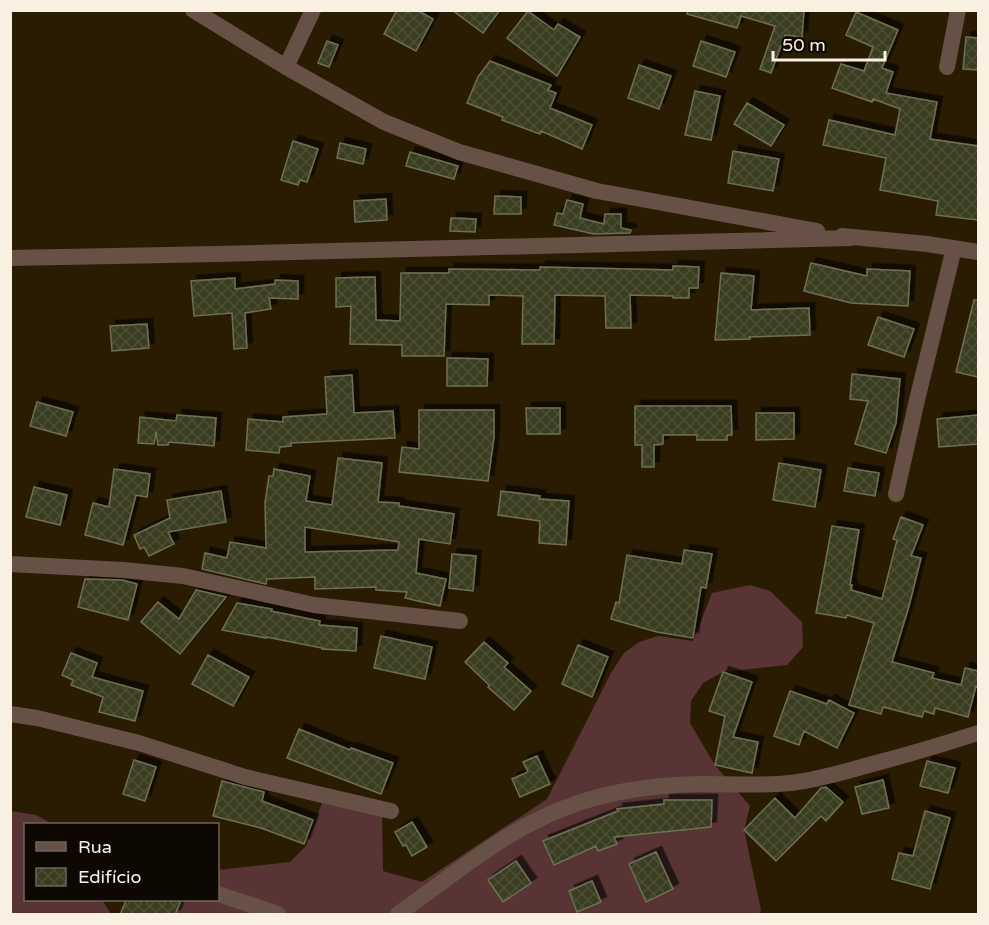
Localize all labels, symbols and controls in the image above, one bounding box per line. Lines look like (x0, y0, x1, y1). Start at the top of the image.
scale bar (773, 24, 886, 62)
text: 50 m (782, 34, 826, 56)
legend (24, 823, 219, 901)
text: Rua (78, 836, 112, 858)
text: Edifício (78, 866, 142, 888)

